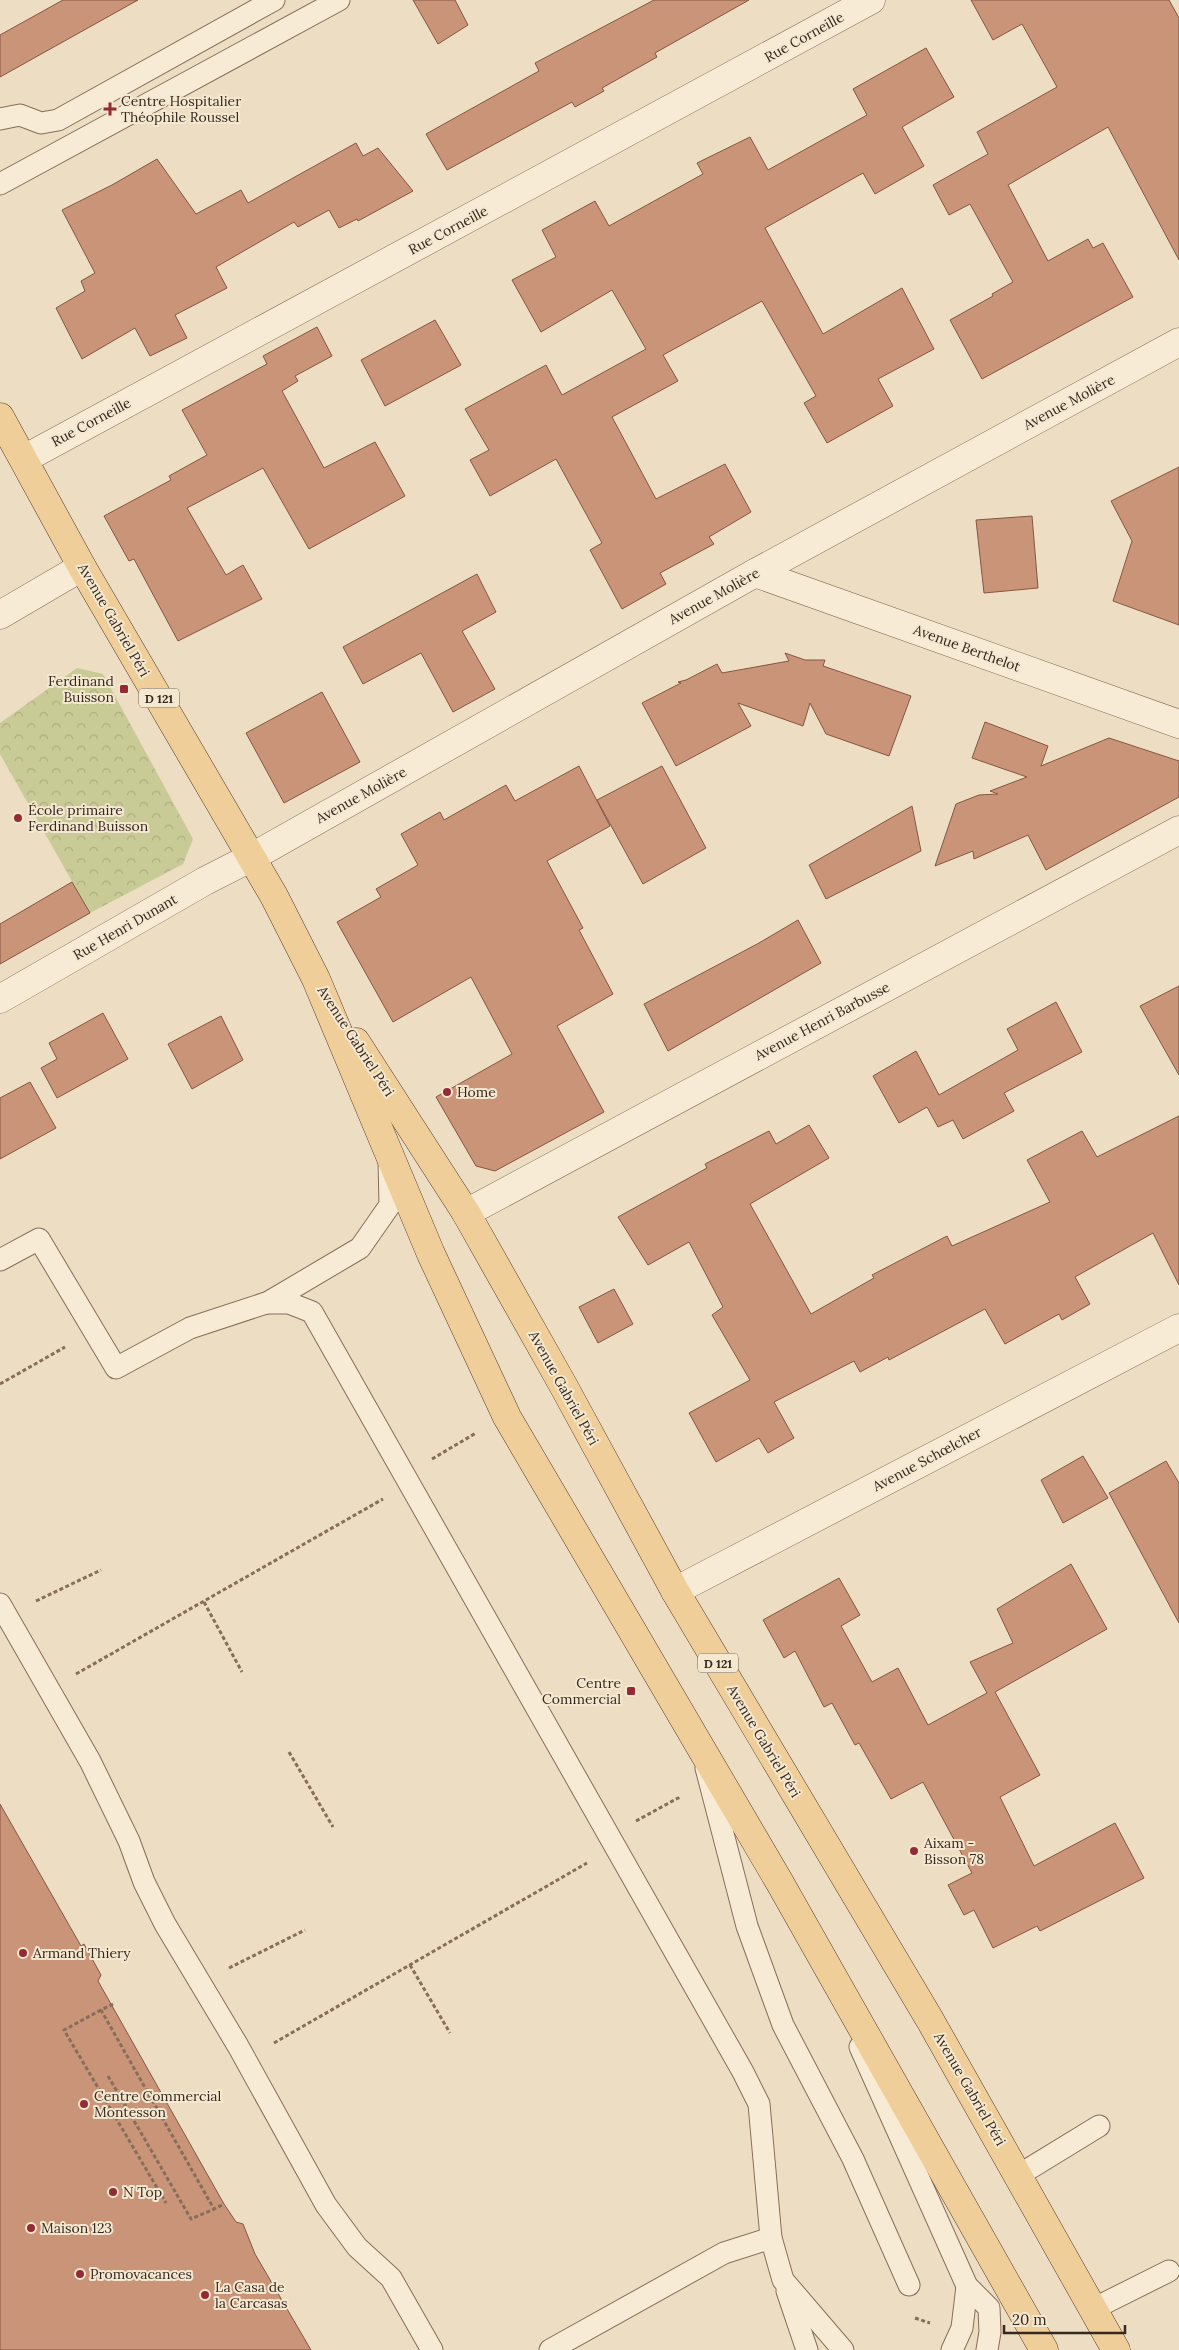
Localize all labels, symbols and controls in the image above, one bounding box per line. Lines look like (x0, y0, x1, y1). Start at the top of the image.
street label: Rue Corneille (761, 8, 847, 66)
place label: Centre Hospitalier Théophile Roussel (121, 92, 241, 126)
marker: Centre Hospitalier Théophile Roussel (103, 102, 117, 116)
street label: Rue Corneille (405, 201, 491, 259)
street label: Avenue Molière (1019, 370, 1118, 434)
street label: Rue Corneille (48, 393, 134, 451)
street label: Avenue Gabriel Péri (74, 559, 154, 680)
street label: Avenue Molière (665, 563, 763, 629)
street label: Avenue Berthelot (910, 620, 1023, 676)
place label: Ferdinand Buisson (48, 672, 114, 706)
marker: Ferdinand Buisson (118, 683, 130, 695)
road number: D 121 (139, 688, 179, 708)
street label: Avenue Molière (312, 762, 410, 828)
place label: École primaire Ferdinand Buisson (28, 801, 149, 835)
marker: École primaire Ferdinand Buisson (12, 812, 24, 824)
street label: Rue Henri Dunant (70, 890, 181, 964)
street label: Avenue Henri Barbusse (750, 978, 893, 1065)
street label: Avenue Gabriel Péri (313, 981, 398, 1100)
place label: Home (457, 1083, 496, 1101)
marker: Home (441, 1086, 453, 1098)
street label: Avenue Gabriel Péri (525, 1327, 603, 1448)
street label: Avenue Schœlcher (869, 1423, 984, 1496)
road number: D 121 (698, 1654, 738, 1672)
place label: Centre Commercial (542, 1674, 621, 1708)
street label: Avenue Gabriel Péri (723, 1681, 805, 1801)
marker: Centre Commercial (625, 1685, 637, 1697)
place label: Aixam - Bisson 78 (923, 1834, 984, 1868)
marker: Aixam - Bisson 78 (908, 1845, 920, 1857)
place label: Armand Thiery (32, 1944, 131, 1962)
marker: Armand Thiery (17, 1947, 29, 1959)
street label: Avenue Gabriel Péri (930, 2028, 1010, 2149)
place label: Centre Commercial Montesson (94, 2087, 222, 2121)
marker: Centre Commercial Montesson (78, 2098, 90, 2110)
place label: N Top (123, 2183, 162, 2201)
marker: N Top (107, 2186, 119, 2198)
place label: Maison 123 (41, 2219, 112, 2237)
marker: Maison 123 (25, 2222, 37, 2234)
place label: Promovacances (90, 2265, 192, 2283)
marker: Promovacances (74, 2268, 86, 2280)
place label: La Casa de la Carcasas (215, 2278, 288, 2312)
marker: La Casa de la Carcasas (199, 2289, 211, 2301)
scale bar (1004, 2302, 1125, 2334)
text: 20 m (1012, 2310, 1047, 2329)

